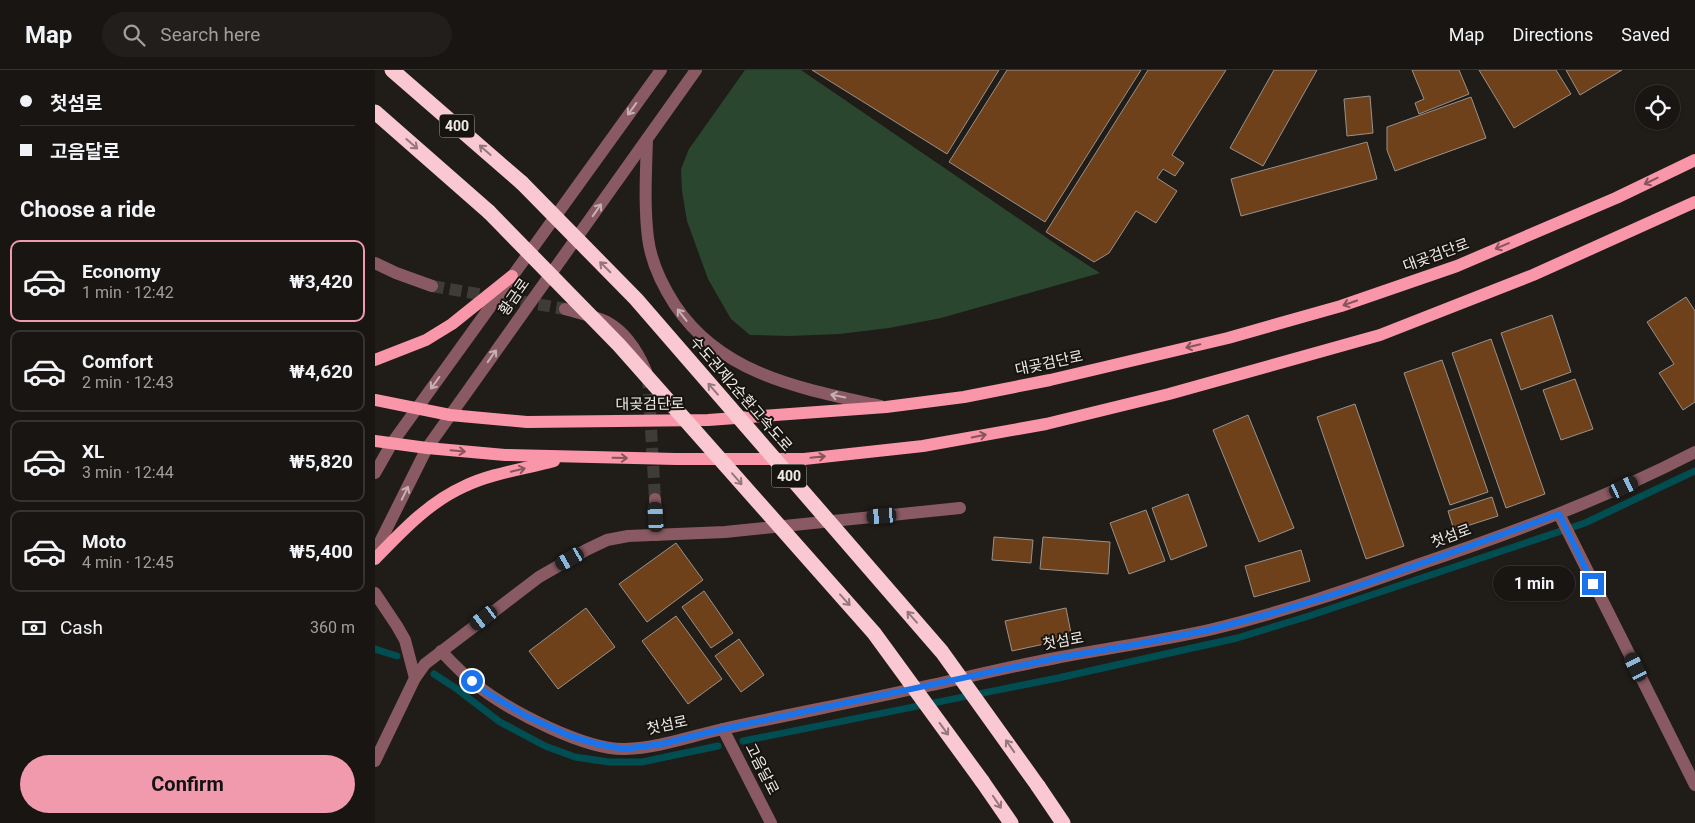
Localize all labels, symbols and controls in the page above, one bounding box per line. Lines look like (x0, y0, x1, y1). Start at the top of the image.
search box (102, 12, 452, 57)
text: Map (25, 21, 72, 49)
icon: search (120, 21, 148, 49)
text: Search here (160, 23, 260, 46)
text: Map (1449, 24, 1484, 45)
text: Directions (1512, 24, 1593, 45)
text: Saved (1621, 24, 1670, 45)
map controls (1635, 85, 1680, 130)
button: locate (1635, 85, 1680, 130)
text: 첫섬로 (50, 92, 102, 115)
one-way arrow (627, 102, 637, 116)
road number: 400 (439, 114, 475, 138)
one-way arrow (405, 138, 418, 150)
text: 고음달로 (50, 140, 120, 163)
one-way arrow (478, 145, 491, 156)
one-way arrow (1644, 177, 1659, 186)
text: Choose a ride (20, 197, 156, 222)
one-way arrow (592, 203, 602, 217)
street label: 대곶검단로 (1400, 235, 1472, 275)
one-way arrow (1495, 242, 1510, 252)
icon: car (22, 259, 67, 304)
text: Economy (82, 260, 161, 283)
one-way arrow (599, 261, 611, 274)
text: ₩3,420 (289, 270, 353, 293)
street label: 황금로 (495, 275, 533, 319)
text: 1 min · 12:42 (82, 283, 174, 302)
one-way arrow (1343, 299, 1358, 308)
one-way arrow (677, 309, 688, 322)
street label: 수도권제2순환고속도로 (686, 333, 796, 455)
one-way arrow (1186, 342, 1202, 351)
street label: 대곶검단로 (1013, 347, 1085, 379)
icon: car (22, 349, 67, 394)
one-way arrow (487, 349, 497, 363)
text: Comfort (82, 350, 153, 373)
text: ₩4,620 (289, 360, 353, 383)
text: 2 min · 12:43 (82, 373, 174, 392)
one-way arrow (430, 376, 440, 390)
one-way arrow (707, 382, 719, 395)
one-way arrow (831, 391, 847, 401)
street label: 대곶검단로 (615, 394, 685, 414)
one-way arrow (970, 431, 986, 440)
icon: car (22, 439, 67, 484)
text: XL (82, 440, 104, 463)
one-way arrow (450, 446, 466, 456)
text: ₩5,820 (289, 450, 353, 473)
one-way arrow (809, 452, 825, 462)
one-way arrow (612, 453, 628, 463)
text: 3 min · 12:44 (82, 463, 174, 482)
road number: 400 (771, 464, 807, 488)
one-way arrow (510, 465, 526, 475)
one-way arrow (731, 472, 743, 485)
car (1607, 474, 1640, 500)
one-way arrow (401, 486, 410, 501)
car (647, 502, 664, 532)
car (866, 507, 897, 525)
street label: 첫섬로 (1428, 520, 1474, 552)
icon: car (22, 529, 67, 574)
text: Moto (82, 530, 126, 553)
text: ₩5,400 (289, 540, 353, 563)
car (553, 545, 586, 573)
text: 4 min · 12:45 (82, 553, 174, 572)
callout: 1 min (1493, 566, 1575, 602)
route end (1582, 573, 1604, 595)
text: 1 min (1514, 574, 1554, 593)
one-way arrow (839, 593, 851, 606)
car (467, 603, 500, 633)
one-way arrow (906, 610, 918, 623)
icon: cash (20, 614, 48, 642)
text: Cash (60, 616, 103, 639)
text: 360 m (310, 618, 355, 637)
street label: 첫섬로 (1041, 629, 1085, 653)
car (1622, 650, 1649, 684)
route start (461, 670, 483, 692)
street label: 첫섬로 (645, 712, 689, 738)
one-way arrow (939, 721, 949, 735)
one-way arrow (1005, 739, 1015, 753)
street label: 고음달로 (741, 740, 783, 798)
button: Confirm (20, 755, 355, 813)
one-way arrow (991, 795, 1002, 809)

